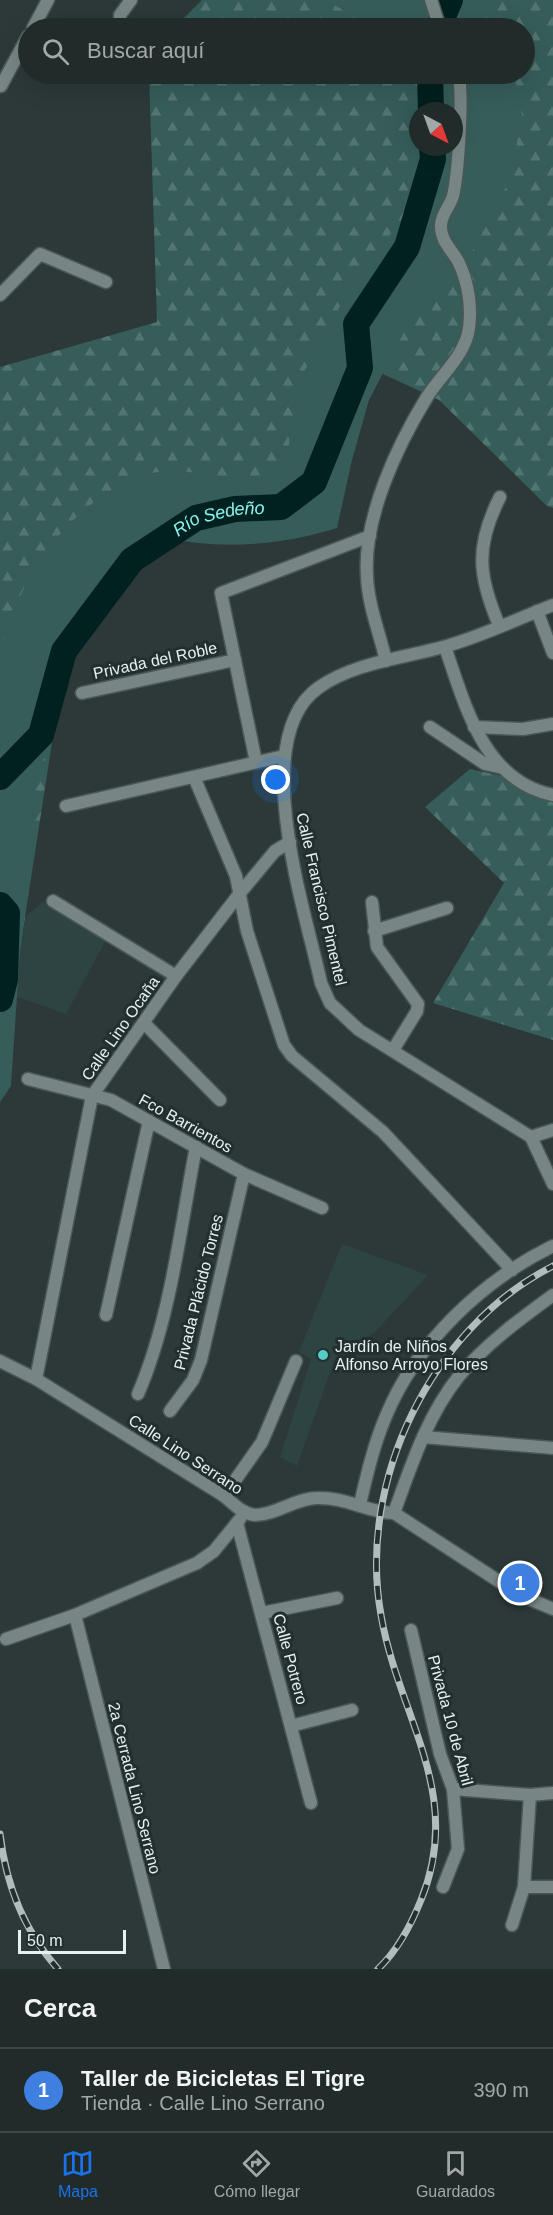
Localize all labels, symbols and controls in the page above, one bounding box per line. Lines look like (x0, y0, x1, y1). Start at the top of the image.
search box (18, 18, 535, 84)
icon: search (39, 35, 72, 68)
text: Buscar aquí (87, 38, 204, 63)
north arrow (409, 102, 463, 156)
water label: Río Sedeño (169, 498, 265, 540)
street label: Privada del Roble (92, 639, 219, 682)
your location (261, 765, 290, 794)
street label: Calle Francisco Pimentel (293, 811, 350, 987)
street label: Calle Lino Ocaña (78, 973, 163, 1083)
street label: Fco Barrientos (136, 1091, 235, 1156)
street label: Privada Plácido Torres (171, 1213, 226, 1372)
place label: Jardín de Niños Alfonso Arroyo Flores (335, 1338, 488, 1373)
marker: Jardín de Niños Alfonso Arroyo Flores (316, 1348, 330, 1362)
street label: Calle Lino Serrano (126, 1411, 246, 1498)
pin: 1 (500, 1560, 540, 1606)
street label: Calle Potrero (270, 1612, 311, 1707)
street label: Privada 10 de Abril (425, 1653, 476, 1787)
street label: 2a Cerrada Lino Serrano (105, 1701, 164, 1876)
scale bar (18, 1927, 126, 1954)
text: 50 m (27, 1932, 63, 1949)
text: Cerca (24, 1993, 96, 2023)
text: Taller de Bicicletas El Tigre (81, 2066, 365, 2091)
text: 1 (38, 2079, 49, 2101)
text: 390 m (473, 2079, 529, 2101)
text: Tienda · Calle Lino Serrano (81, 2092, 325, 2114)
tab: Mapa (58, 2147, 98, 2201)
tab: Cómo llegar (214, 2147, 300, 2201)
tab: Guardados (416, 2147, 495, 2201)

